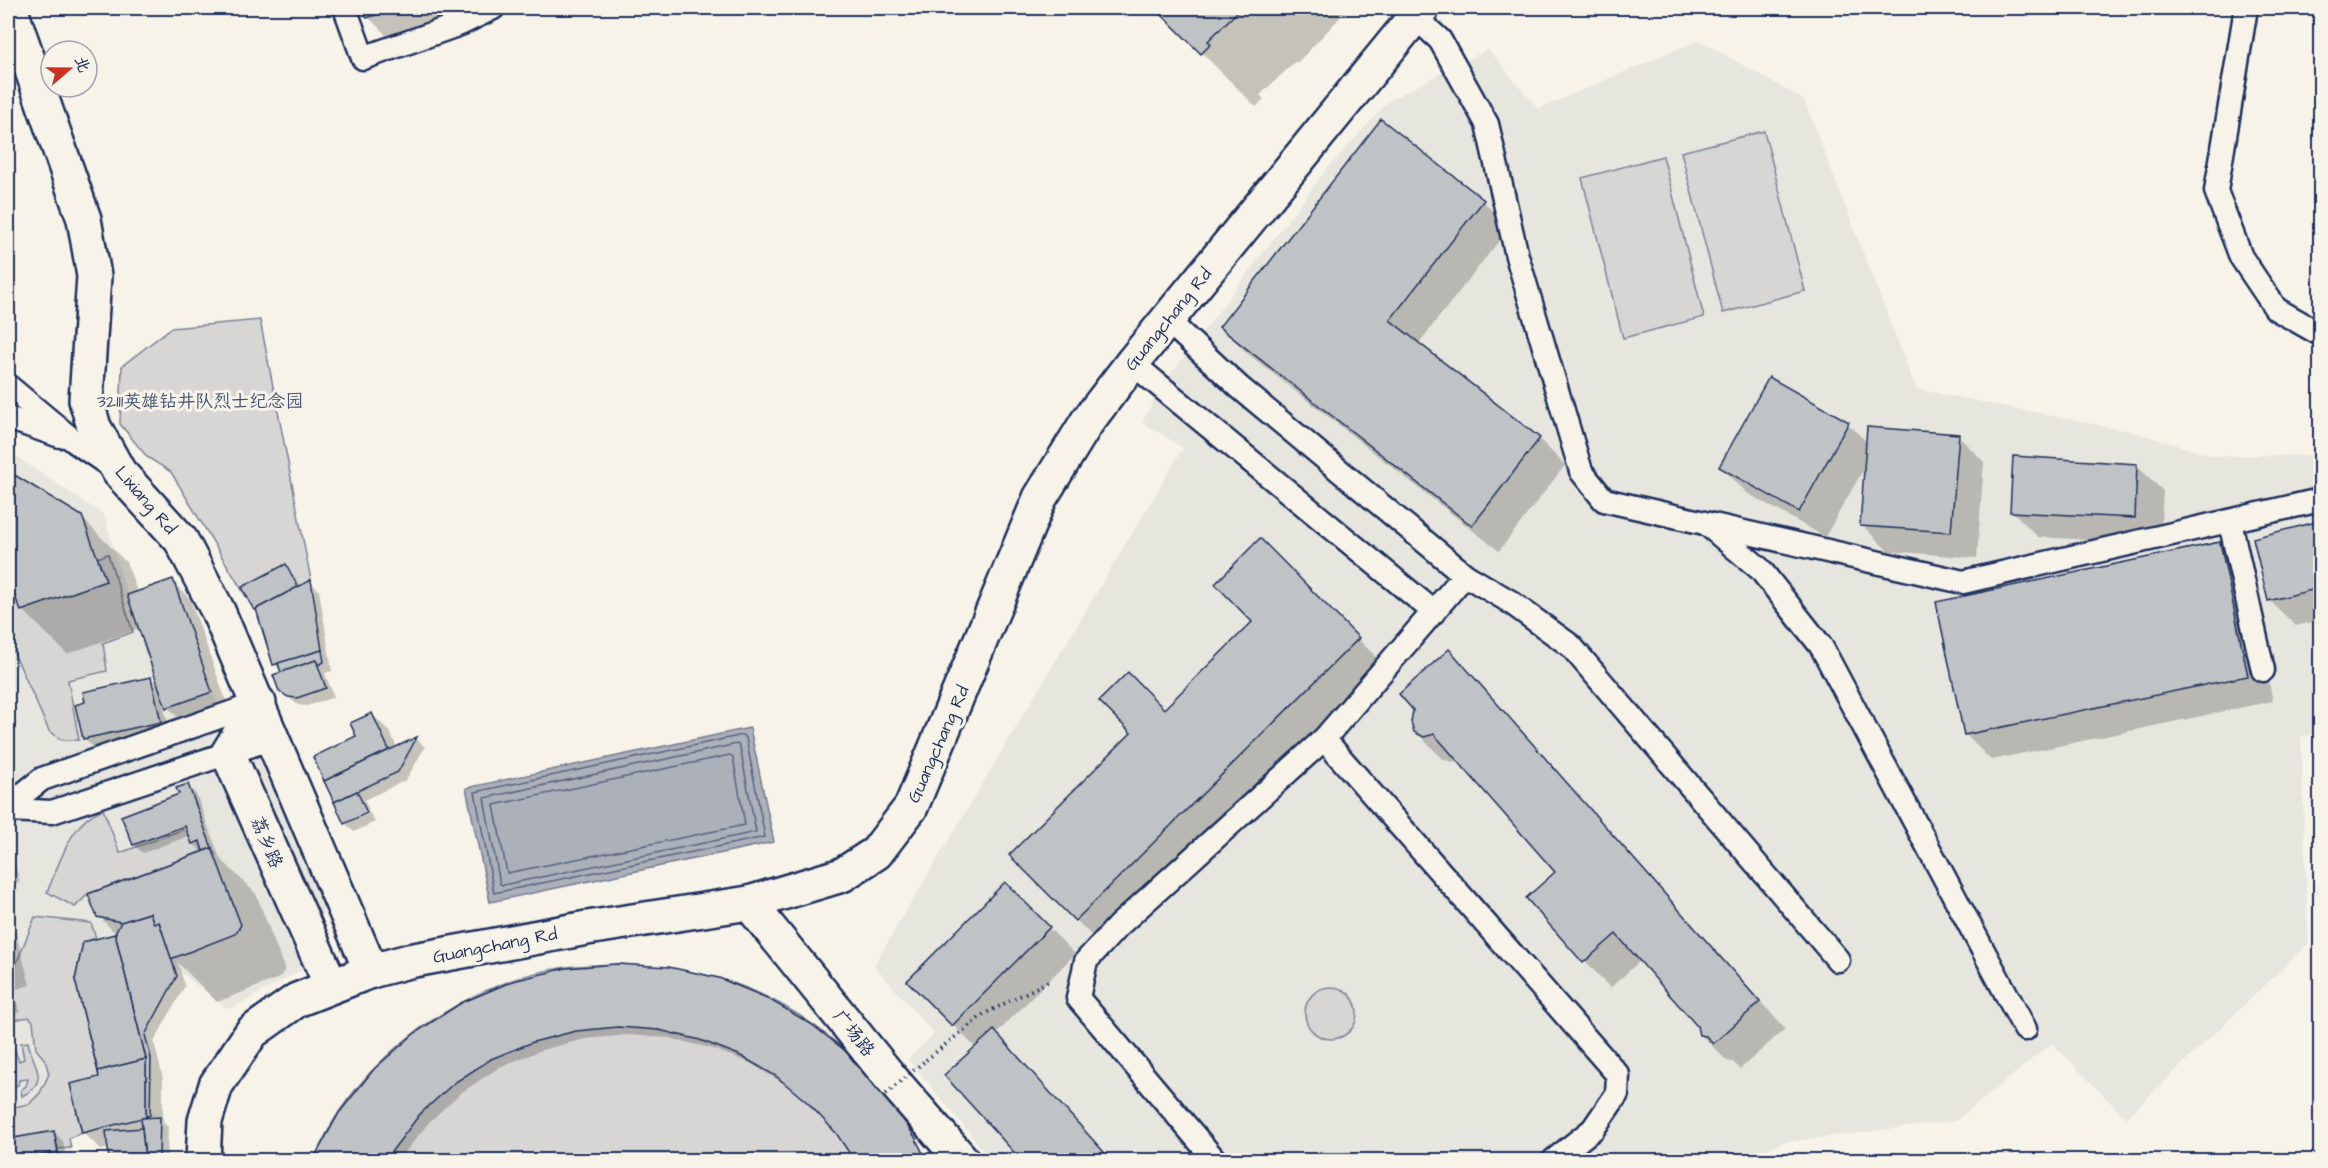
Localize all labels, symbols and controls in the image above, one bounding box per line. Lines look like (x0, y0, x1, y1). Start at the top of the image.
north arrow (39, 39, 99, 99)
text: 北 (69, 53, 95, 75)
street label: Guangchang Rd (1119, 262, 1219, 377)
park label: 32111英雄钻井队烈士纪念园 (97, 389, 303, 414)
street label: Lixiang Rd (108, 461, 182, 541)
street label: Guangchang Rd (901, 682, 976, 807)
street label: 荔乡路 (244, 812, 289, 872)
street label: Guangchang Rd (431, 921, 560, 971)
street label: 广场路 (827, 1004, 880, 1062)

